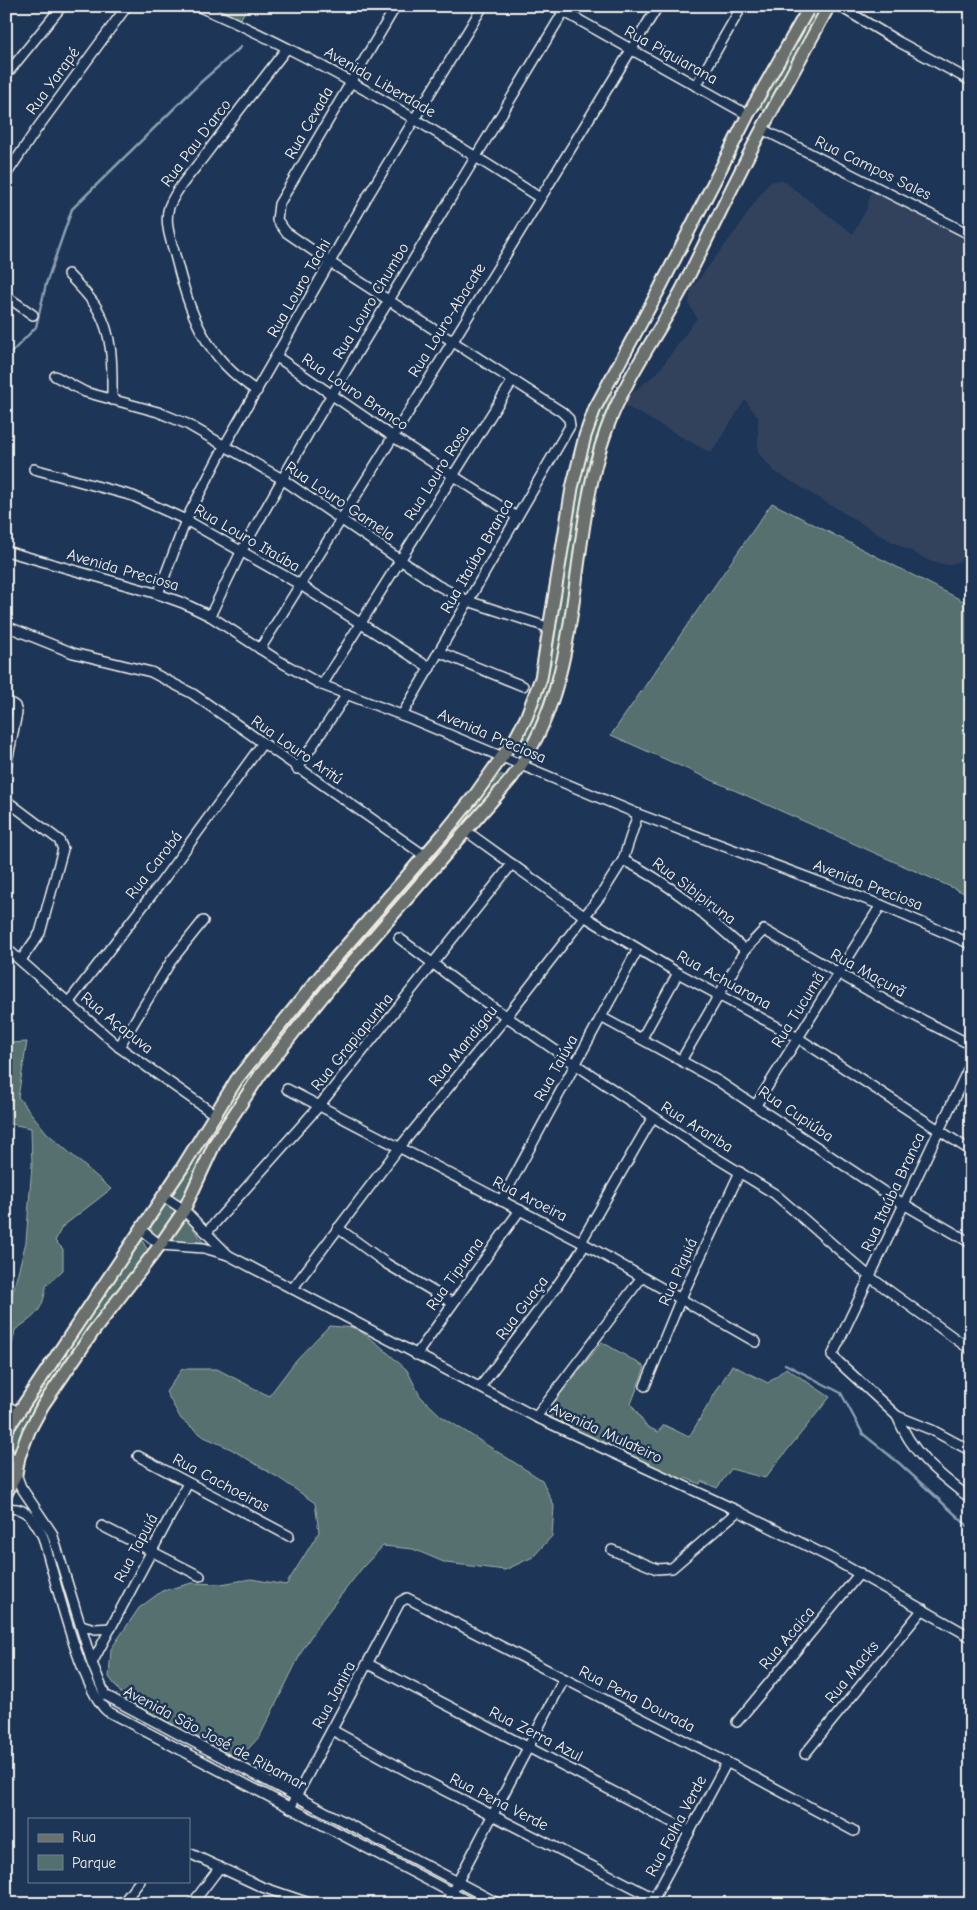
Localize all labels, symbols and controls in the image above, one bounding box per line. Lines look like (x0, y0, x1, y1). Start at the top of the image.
street label: Rua Piquiarana (621, 22, 721, 88)
street label: Avenida Liberdade (321, 43, 439, 121)
street label: Rua Yarapé (23, 44, 83, 118)
street label: Rua Cevada (281, 84, 337, 162)
street label: Rua Pau D'arco (157, 96, 235, 190)
street label: Rua Campos Sales (812, 132, 934, 204)
street label: Rua Louro Tachi (264, 236, 334, 340)
street label: Rua Louro Chumbo (329, 240, 413, 362)
street label: Rua Louro-Abacate (405, 260, 489, 380)
street label: Rua Louro Branco (298, 350, 412, 434)
street label: Rua Louro Rosa (401, 422, 473, 524)
street label: Rua Louro Gamela (282, 458, 398, 544)
street label: Rua Itaúba Branca (437, 495, 517, 617)
street label: Rua Louro Itaúba (191, 500, 303, 576)
street label: Avenida Preciosa (65, 545, 181, 595)
street label: Avenida Preciosa (435, 705, 549, 767)
street label: Rua Louro Aritú (248, 712, 346, 788)
street label: Rua Carobá (122, 828, 186, 902)
street label: Rua Sibipiruna (649, 854, 739, 928)
street label: Avenida Preciosa (811, 856, 925, 914)
street label: Rua Maçurã (827, 945, 909, 1001)
street label: Rua Achuarana (674, 947, 774, 1013)
street label: Rua Tucumã (768, 969, 828, 1051)
street label: Rua Açapuva (77, 988, 157, 1058)
street label: Rua Grapiapunha (307, 990, 397, 1094)
street label: Rua Mandigau (425, 1002, 501, 1090)
street label: Rua Taiúva (530, 1032, 582, 1104)
street label: Rua Cupiúba (755, 1082, 837, 1146)
street label: Rua Arariba (658, 1098, 736, 1156)
street label: Rua Itaúba Branca (858, 1130, 928, 1254)
street label: Rua Aroeira (490, 1173, 570, 1225)
street label: Rua Tipuana (423, 1234, 487, 1314)
street label: Rua Piquiá (655, 1235, 701, 1309)
street label: Rua Guaça (492, 1273, 552, 1343)
street label: Avenida Mulateiro (547, 1399, 665, 1467)
street label: Rua Cachoeiras (170, 1450, 273, 1516)
street label: Rua Tapuiá (110, 1511, 162, 1585)
street label: Rua Acaica (756, 1603, 818, 1673)
street label: Rua Macks (821, 1637, 883, 1707)
street label: Rua Janira (309, 1658, 359, 1732)
street label: Rua Pena Dourada (576, 1662, 698, 1736)
street label: Avenida São José de Ribamar (121, 1682, 310, 1794)
street label: Rua Zerra Azul (486, 1703, 586, 1765)
street label: Rua Pena Verde (447, 1769, 551, 1835)
street label: Rua Folha Verde (642, 1772, 710, 1880)
legend (28, 1818, 190, 1882)
text: Rua (72, 1828, 96, 1846)
text: Parque (72, 1854, 117, 1872)

